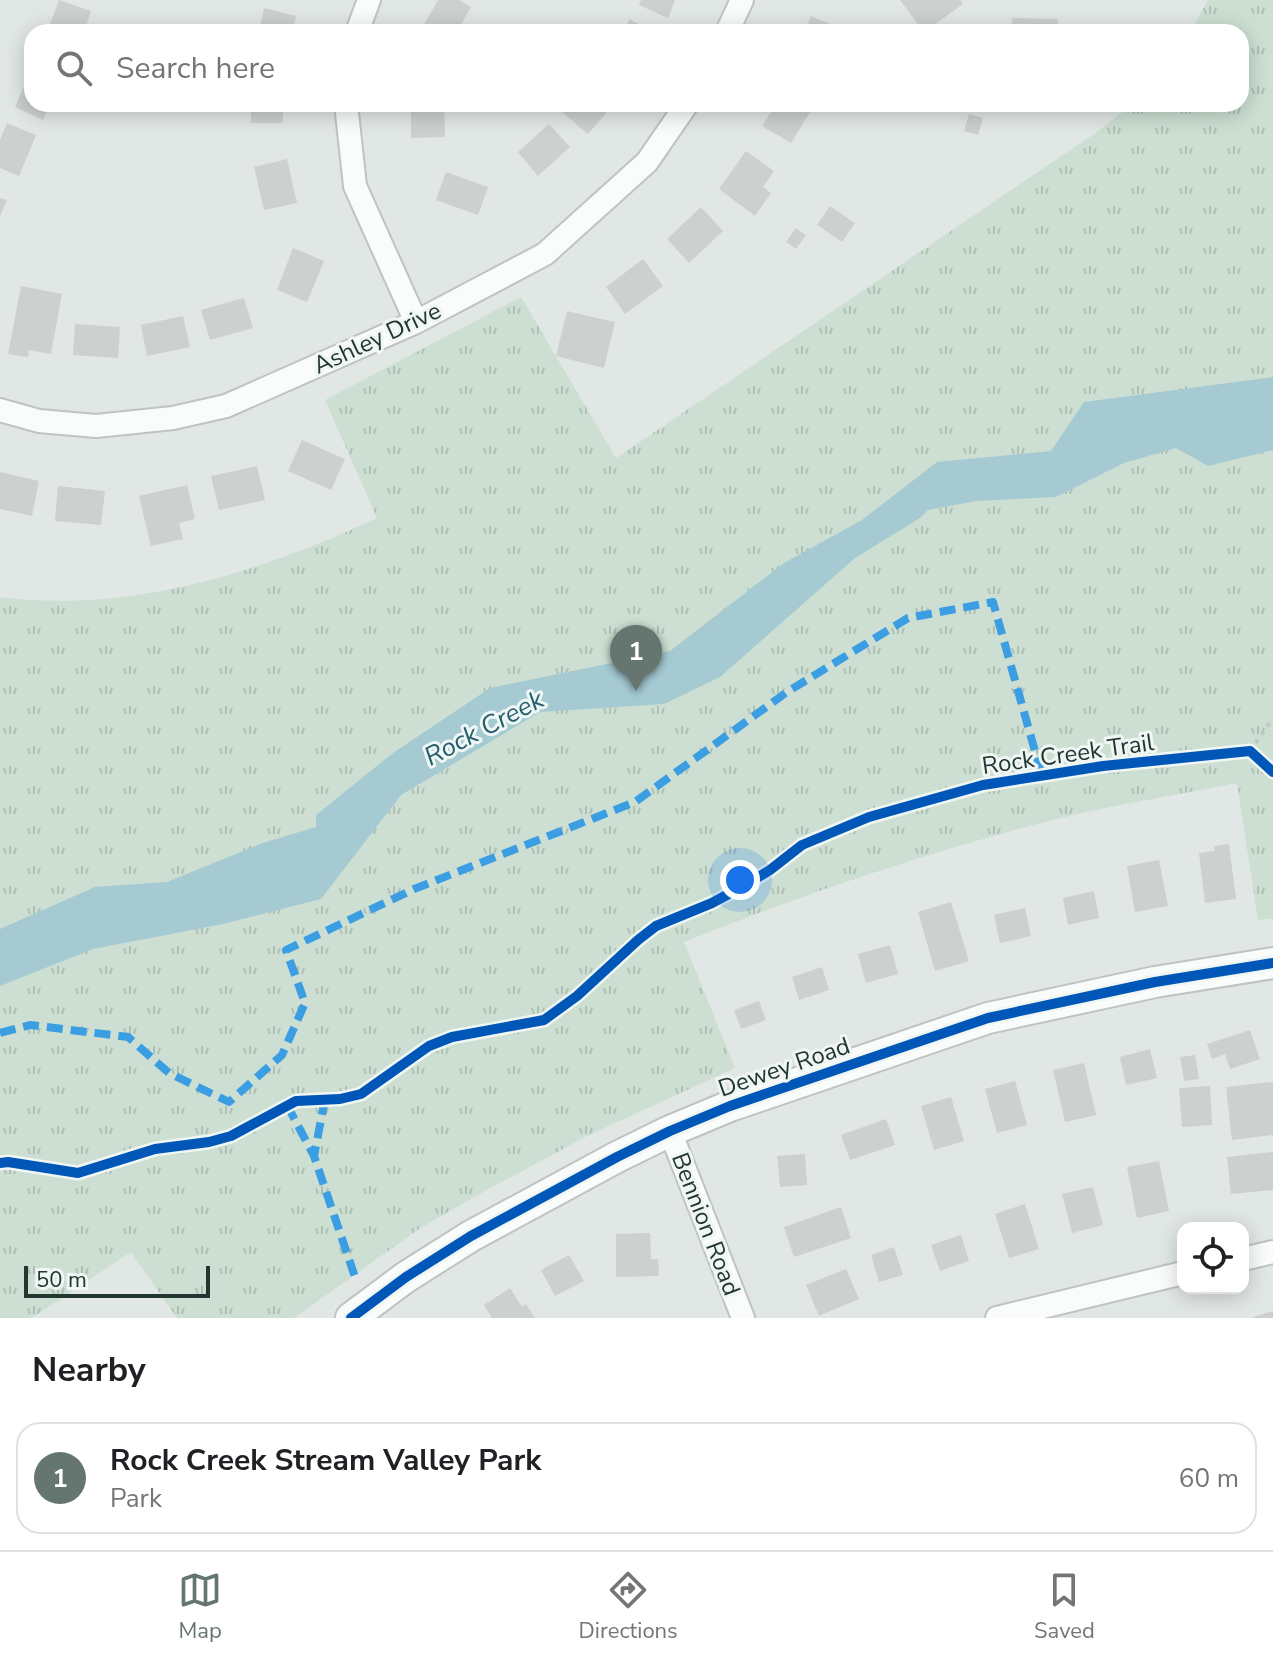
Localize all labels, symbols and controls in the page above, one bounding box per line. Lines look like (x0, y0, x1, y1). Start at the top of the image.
search box (24, 24, 1249, 112)
icon: search (52, 46, 96, 90)
text: Search here (116, 48, 275, 89)
street label: Ashley Drive (308, 294, 446, 382)
pin: 1 (610, 625, 662, 691)
water label: Rock Creek (418, 681, 551, 774)
street label: Rock Creek Trail (980, 726, 1156, 782)
your location (720, 860, 760, 900)
street label: Dewey Road (714, 1030, 854, 1104)
street label: Bennion Road (664, 1148, 748, 1300)
map controls (1177, 1222, 1249, 1294)
button: locate (1177, 1222, 1249, 1294)
scale bar (24, 1262, 210, 1298)
text: 50 m (36, 1265, 87, 1295)
text: Nearby (32, 1347, 146, 1393)
text: Rock Creek Stream Valley Park (110, 1440, 541, 1481)
text: 1 (52, 1461, 68, 1496)
text: 60 m (1179, 1461, 1239, 1496)
text: Park (110, 1481, 162, 1516)
tab: Map (178, 1568, 222, 1646)
tab: Directions (579, 1568, 678, 1646)
tab: Saved (1034, 1568, 1095, 1646)

